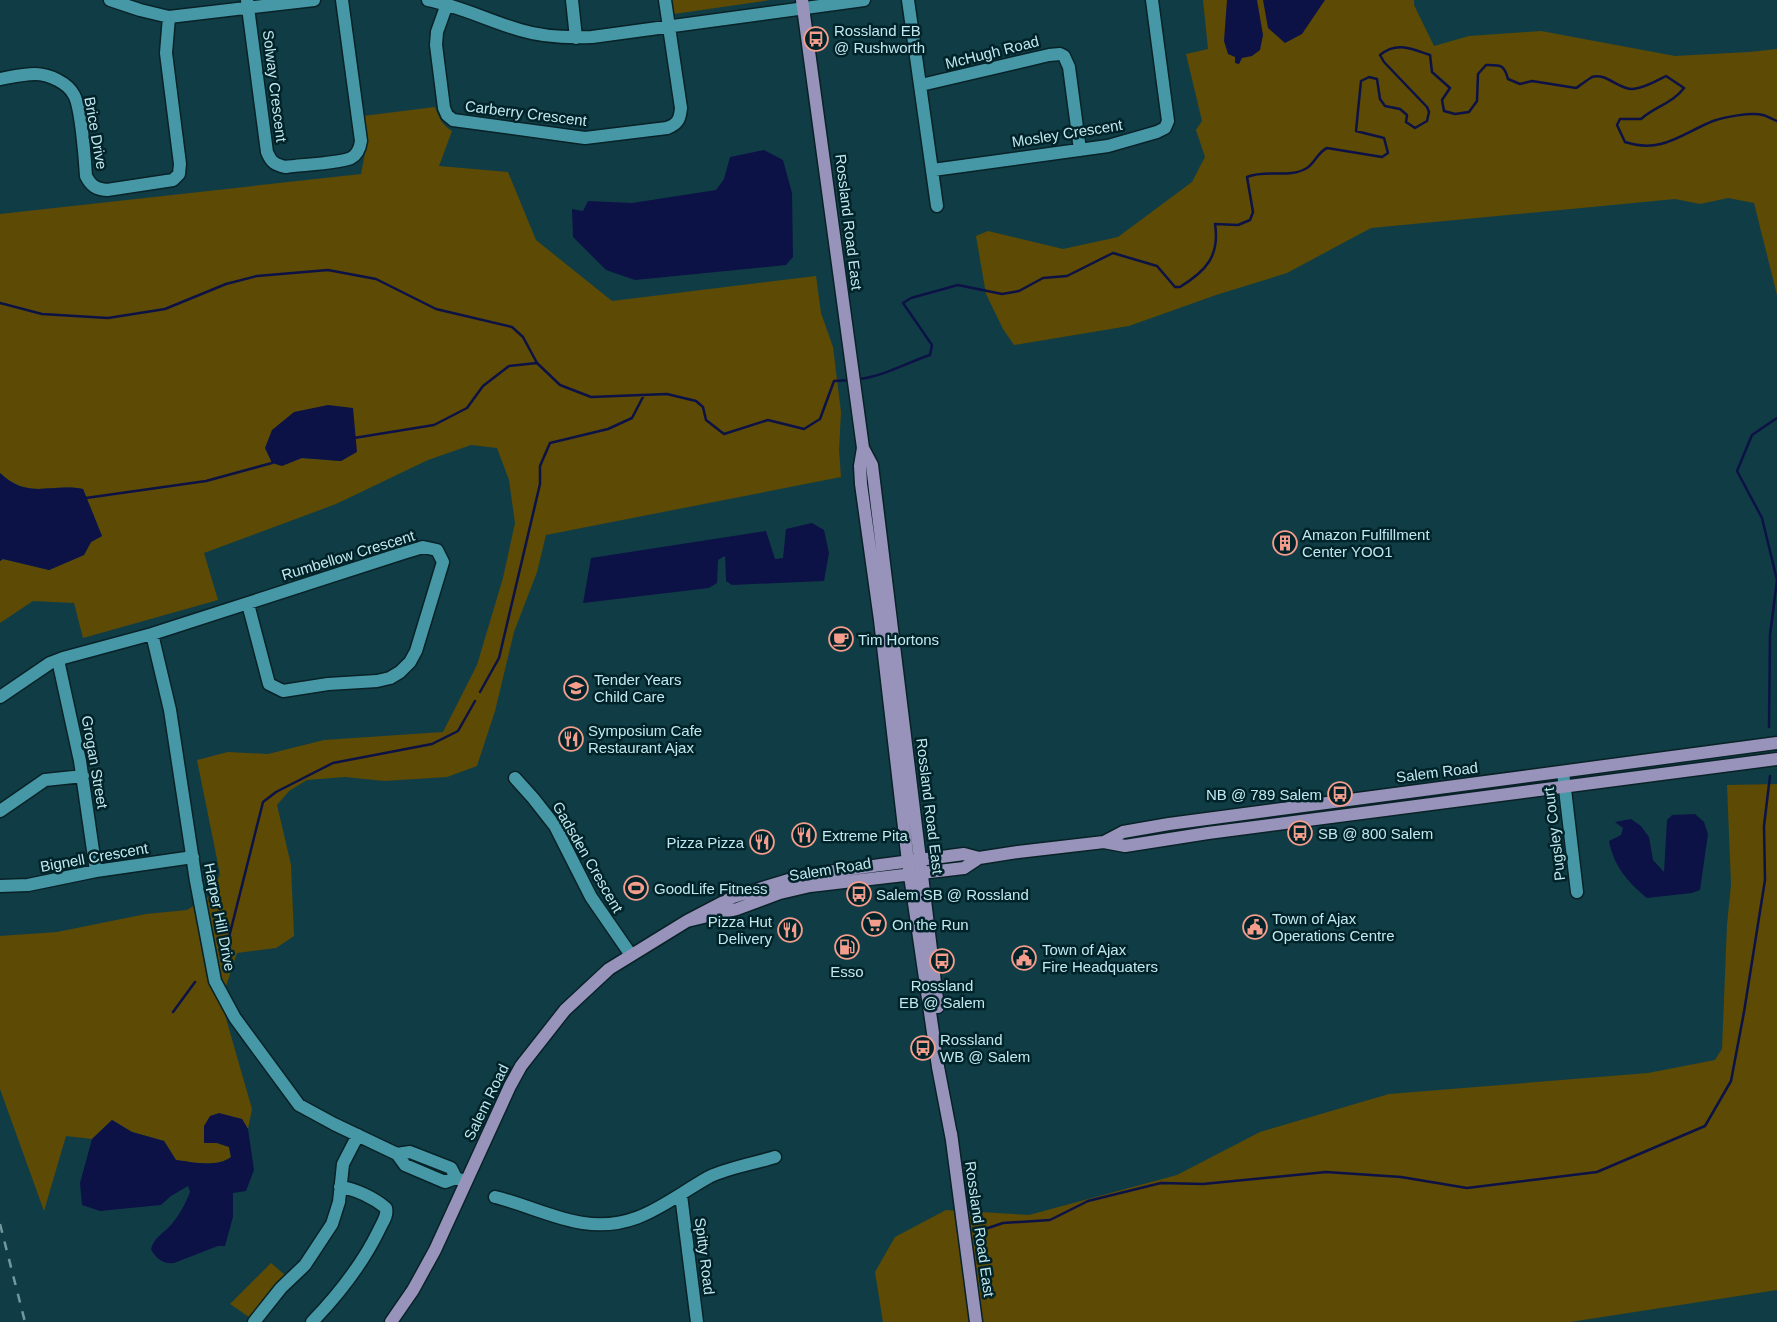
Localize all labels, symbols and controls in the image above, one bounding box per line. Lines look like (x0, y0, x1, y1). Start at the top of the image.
place label: Rossland EB @ Rushworth (834, 22, 925, 56)
bus stop icon: Rossland EB @ Rushworth (803, 26, 829, 52)
street label: Solway Crescent (260, 29, 290, 144)
street label: McHugh Road (943, 32, 1041, 72)
street label: Brice Drive (81, 95, 111, 171)
street label: Carberry Crescent (464, 97, 589, 129)
street label: Mosley Crescent (1011, 116, 1124, 150)
street label: Rossland Road East (832, 153, 866, 292)
street label: Rumbellow Crescent (279, 526, 417, 583)
place label: Amazon Fulfillment Center YOO1 (1302, 526, 1430, 560)
building icon: Amazon Fulfillment Center YOO1 (1272, 530, 1298, 556)
cafe icon: Tim Hortons (828, 626, 854, 652)
place label: Tim Hortons (858, 631, 939, 648)
place label: Tender Years Child Care (594, 671, 682, 705)
school or university icon: Tender Years Child Care (563, 675, 589, 701)
street label: Grogan Street (78, 714, 112, 811)
place label: Symposium Cafe Restaurant Ajax (588, 722, 702, 756)
restaurant icon: Symposium Cafe Restaurant Ajax (558, 726, 584, 752)
street label: Rossland Road East (913, 737, 947, 876)
street label: Salem Road (1395, 759, 1479, 785)
bus stop icon: NB @ 789 Salem (1327, 781, 1353, 807)
street label: Pugsley Court (1540, 785, 1568, 882)
place label: NB @ 789 Salem (1206, 786, 1322, 803)
street label: Gadsden Crescent (549, 799, 627, 916)
bus stop icon: SB @ 800 Salem (1287, 820, 1313, 846)
restaurant icon: Extreme Pita (791, 822, 817, 848)
place label: SB @ 800 Salem (1318, 825, 1433, 842)
place label: Extreme Pita (822, 827, 909, 844)
restaurant icon: Pizza Pizza (749, 829, 775, 855)
place label: Pizza Pizza (666, 834, 745, 851)
street label: Bignell Crescent (39, 839, 150, 875)
street label: Salem Road (788, 854, 872, 884)
street label: Harper Hill Drive (201, 861, 239, 973)
sports icon: GoodLife Fitness (623, 875, 649, 901)
place label: GoodLife Fitness (654, 880, 767, 897)
bus stop icon: Salem SB @ Rossland (846, 881, 872, 907)
place label: Salem SB @ Rossland (876, 886, 1029, 903)
place label: Town of Ajax Operations Centre (1272, 910, 1395, 944)
supermarket icon: On the Run (861, 911, 887, 937)
place label: Pizza Hut Delivery (708, 913, 773, 947)
public building icon: Town of Ajax Operations Centre (1242, 914, 1268, 940)
place label: On the Run (892, 916, 969, 933)
restaurant icon: Pizza Hut Delivery (777, 917, 803, 943)
fuel station icon: Esso (834, 934, 860, 960)
place label: Town of Ajax Fire Headquaters (1042, 941, 1158, 975)
public building icon: Town of Ajax Fire Headquaters (1011, 945, 1037, 971)
bus stop icon: Rossland EB @ Salem (929, 948, 955, 974)
place label: Esso (830, 963, 864, 980)
place label: Rossland EB @ Salem (899, 977, 985, 1011)
place label: Rossland WB @ Salem (940, 1031, 1030, 1065)
bus stop icon: Rossland WB @ Salem (910, 1035, 936, 1061)
street label: Salem Road (460, 1061, 512, 1143)
street label: Rossland Road East (962, 1160, 998, 1299)
street label: Spitty Road (692, 1216, 718, 1296)

